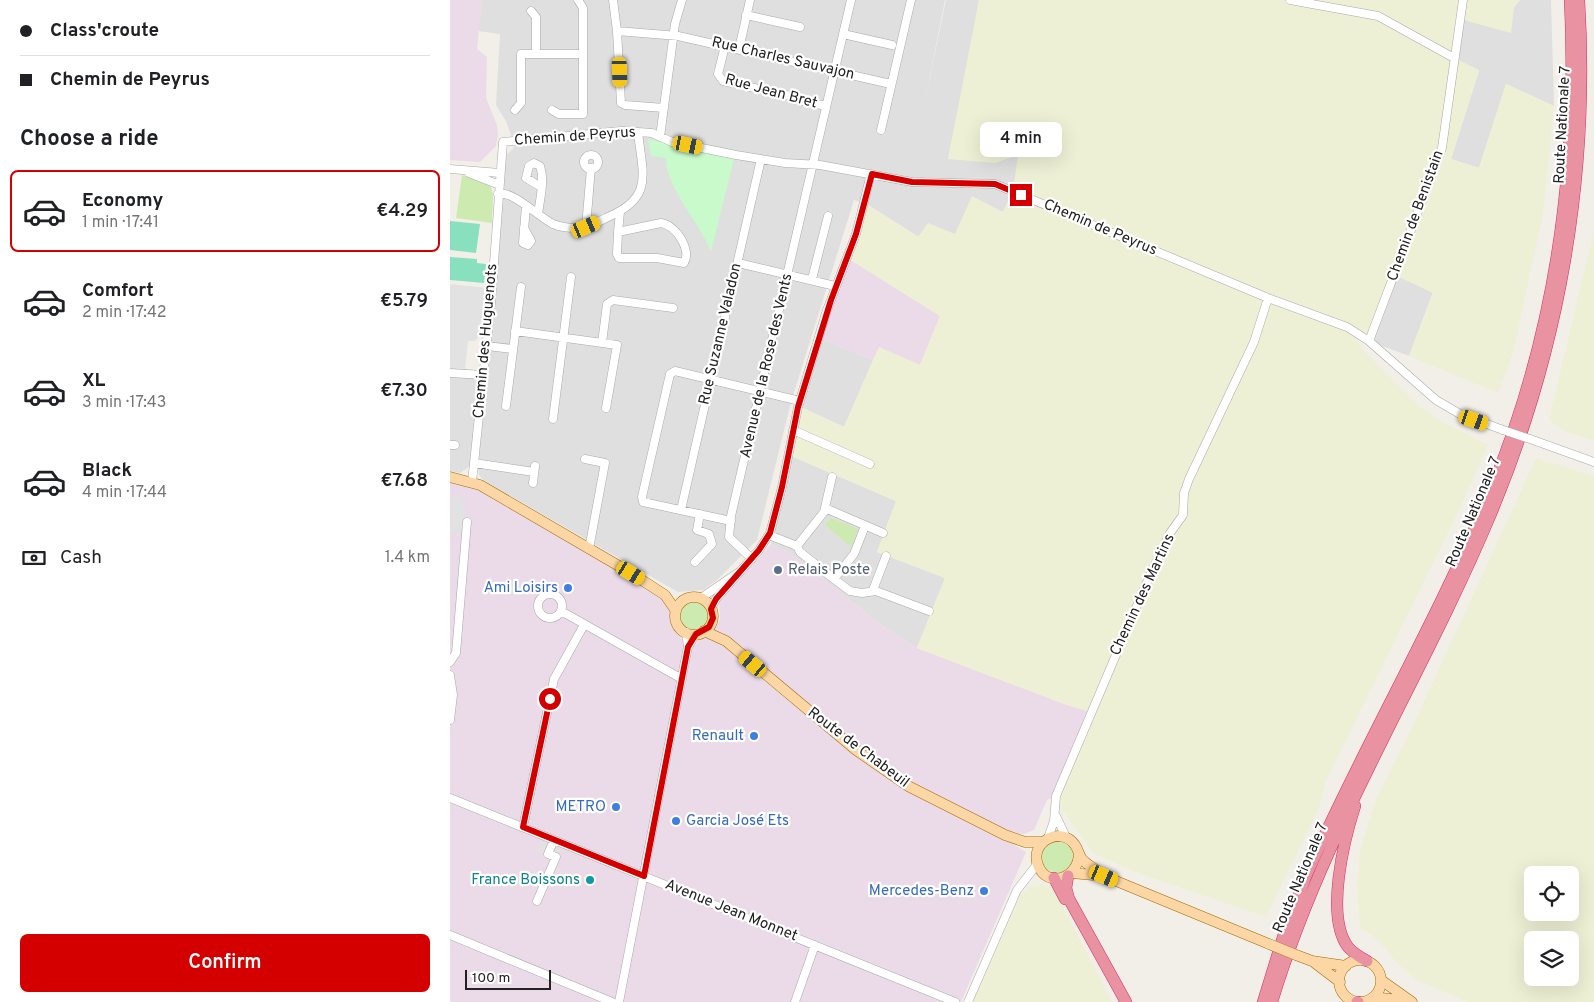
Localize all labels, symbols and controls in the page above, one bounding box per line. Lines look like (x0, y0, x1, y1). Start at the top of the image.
text: Class'croute (50, 19, 159, 43)
street label: Rue Charles Sauvajon (710, 33, 856, 85)
car (611, 57, 628, 87)
street label: Route Nationale 7 (1550, 65, 1576, 184)
text: Chemin de Peyrus (50, 68, 210, 92)
street label: Rue Jean Bret (723, 71, 819, 113)
callout: 4 min (980, 122, 1062, 158)
street label: Chemin de Peyrus (514, 123, 636, 151)
text: Choose a ride (20, 126, 158, 153)
text: 4 min (1000, 129, 1042, 149)
car (671, 135, 704, 155)
street label: Chemin de Benistain (1383, 148, 1449, 284)
route end (1010, 184, 1032, 206)
icon: car (22, 189, 67, 234)
text: Economy (82, 189, 163, 213)
street label: Chemin de Peyrus (1040, 195, 1160, 261)
text: €4.29 (376, 199, 428, 223)
text: 1 min · 17:41 (82, 213, 159, 233)
car (569, 214, 602, 240)
street label: Rue Suzanne Valadon (695, 261, 747, 407)
street label: Chemin des Huguenots (470, 263, 502, 419)
street label: Avenue de la Rose des Vents (736, 272, 798, 460)
icon: car (22, 279, 67, 324)
text: Comfort (82, 279, 154, 303)
text: €5.79 (380, 289, 428, 313)
text: 2 min · 17:42 (82, 303, 167, 323)
icon: car (22, 369, 67, 414)
text: XL (82, 369, 105, 393)
text: €7.30 (380, 379, 428, 403)
text: 3 min · 17:43 (82, 393, 166, 413)
car (1457, 408, 1490, 432)
street label: Route Nationale 7 (1442, 454, 1506, 570)
icon: car (22, 459, 67, 504)
text: Black (82, 459, 132, 483)
text: €7.68 (380, 469, 428, 493)
text: 4 min · 17:44 (82, 483, 167, 503)
street label: Chemin des Martins (1106, 531, 1180, 659)
icon: cash (20, 544, 48, 572)
text: Cash (60, 546, 102, 570)
text: 1.4 km (385, 548, 430, 568)
car (614, 559, 647, 587)
place label: Relais Poste (788, 561, 870, 580)
marker: Relais Poste (772, 564, 784, 576)
place label: Ami Loisirs (484, 579, 558, 598)
marker: Ami Loisirs (562, 582, 574, 594)
car (736, 649, 769, 679)
route start (539, 688, 561, 710)
street label: Route de Chabeuil (803, 704, 913, 792)
place label: Renault (692, 727, 744, 746)
marker: Renault (748, 730, 760, 742)
place label: METRO (555, 798, 606, 817)
marker: METRO (610, 801, 622, 813)
place label: Garcia José Ets (686, 812, 789, 831)
marker: Garcia José Ets (670, 815, 682, 827)
street label: Route Nationale 7 (1269, 820, 1333, 936)
car (1087, 863, 1120, 889)
map controls (1524, 866, 1579, 986)
button: locate (1524, 866, 1579, 921)
place label: France Boissons (471, 871, 580, 890)
marker: France Boissons (584, 874, 596, 886)
street label: Avenue Jean Monnet (662, 876, 800, 946)
place label: Mercedes-Benz (869, 882, 974, 901)
marker: Mercedes-Benz (978, 885, 990, 897)
button: layers (1524, 931, 1579, 986)
button: Confirm (20, 934, 430, 992)
scale bar (465, 967, 551, 990)
text: 100 m (472, 970, 510, 987)

